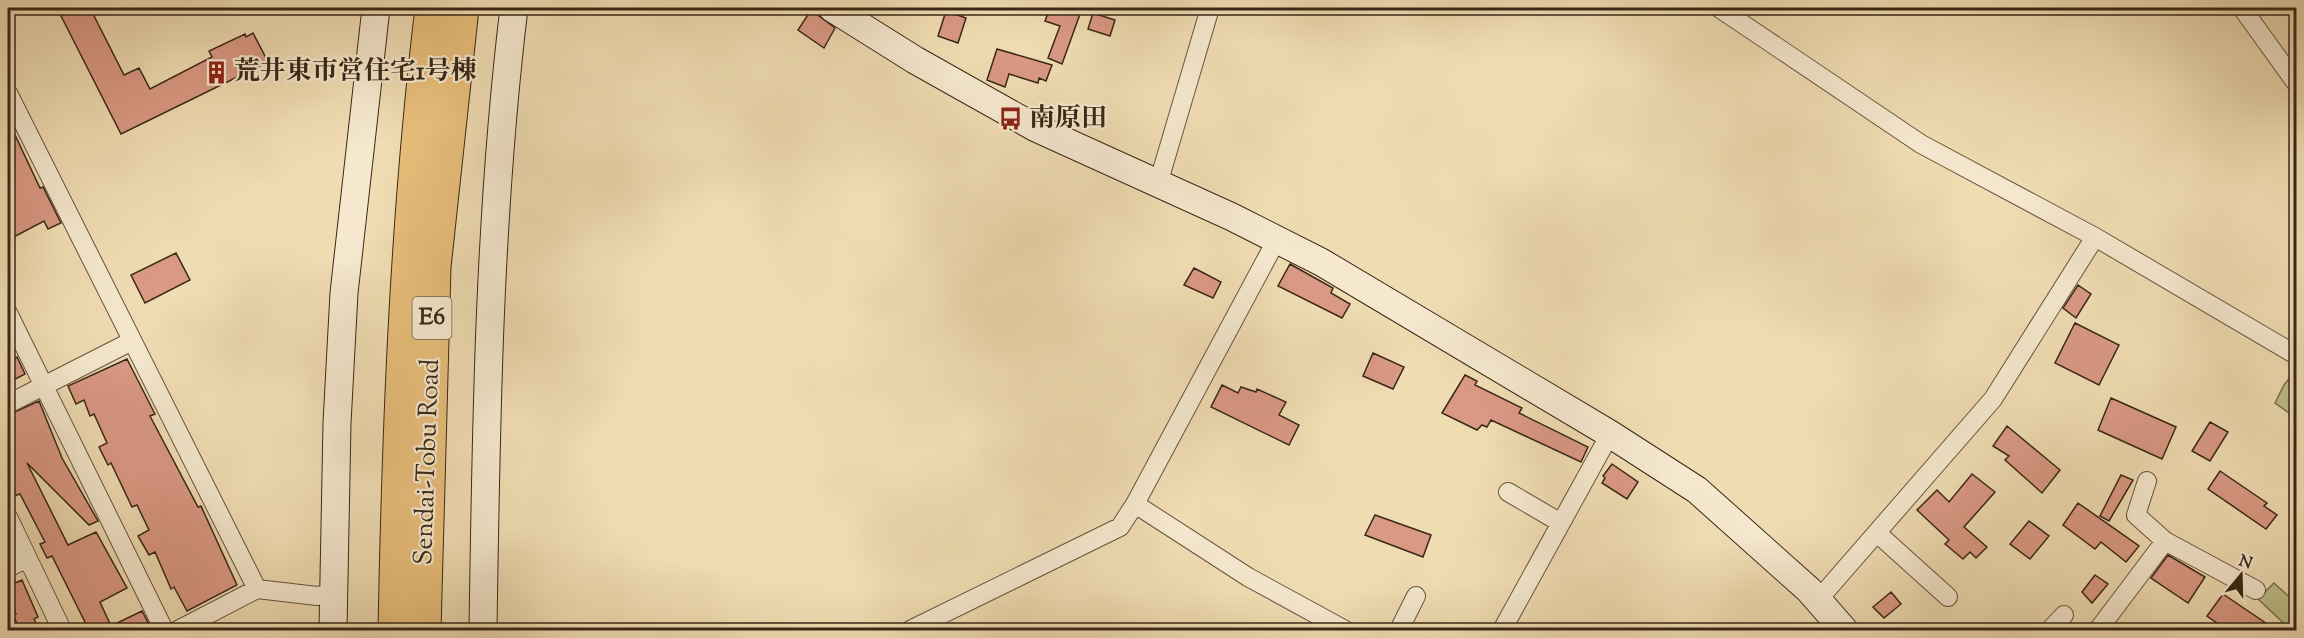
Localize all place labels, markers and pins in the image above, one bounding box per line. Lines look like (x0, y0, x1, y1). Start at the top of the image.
place label: 荒井東市営住宅1号棟 (234, 54, 477, 91)
building icon: 荒井東市営住宅1号棟 (203, 59, 229, 85)
place label: 南原田 (1029, 101, 1107, 138)
bus stop icon: 南原田 (998, 106, 1024, 132)

